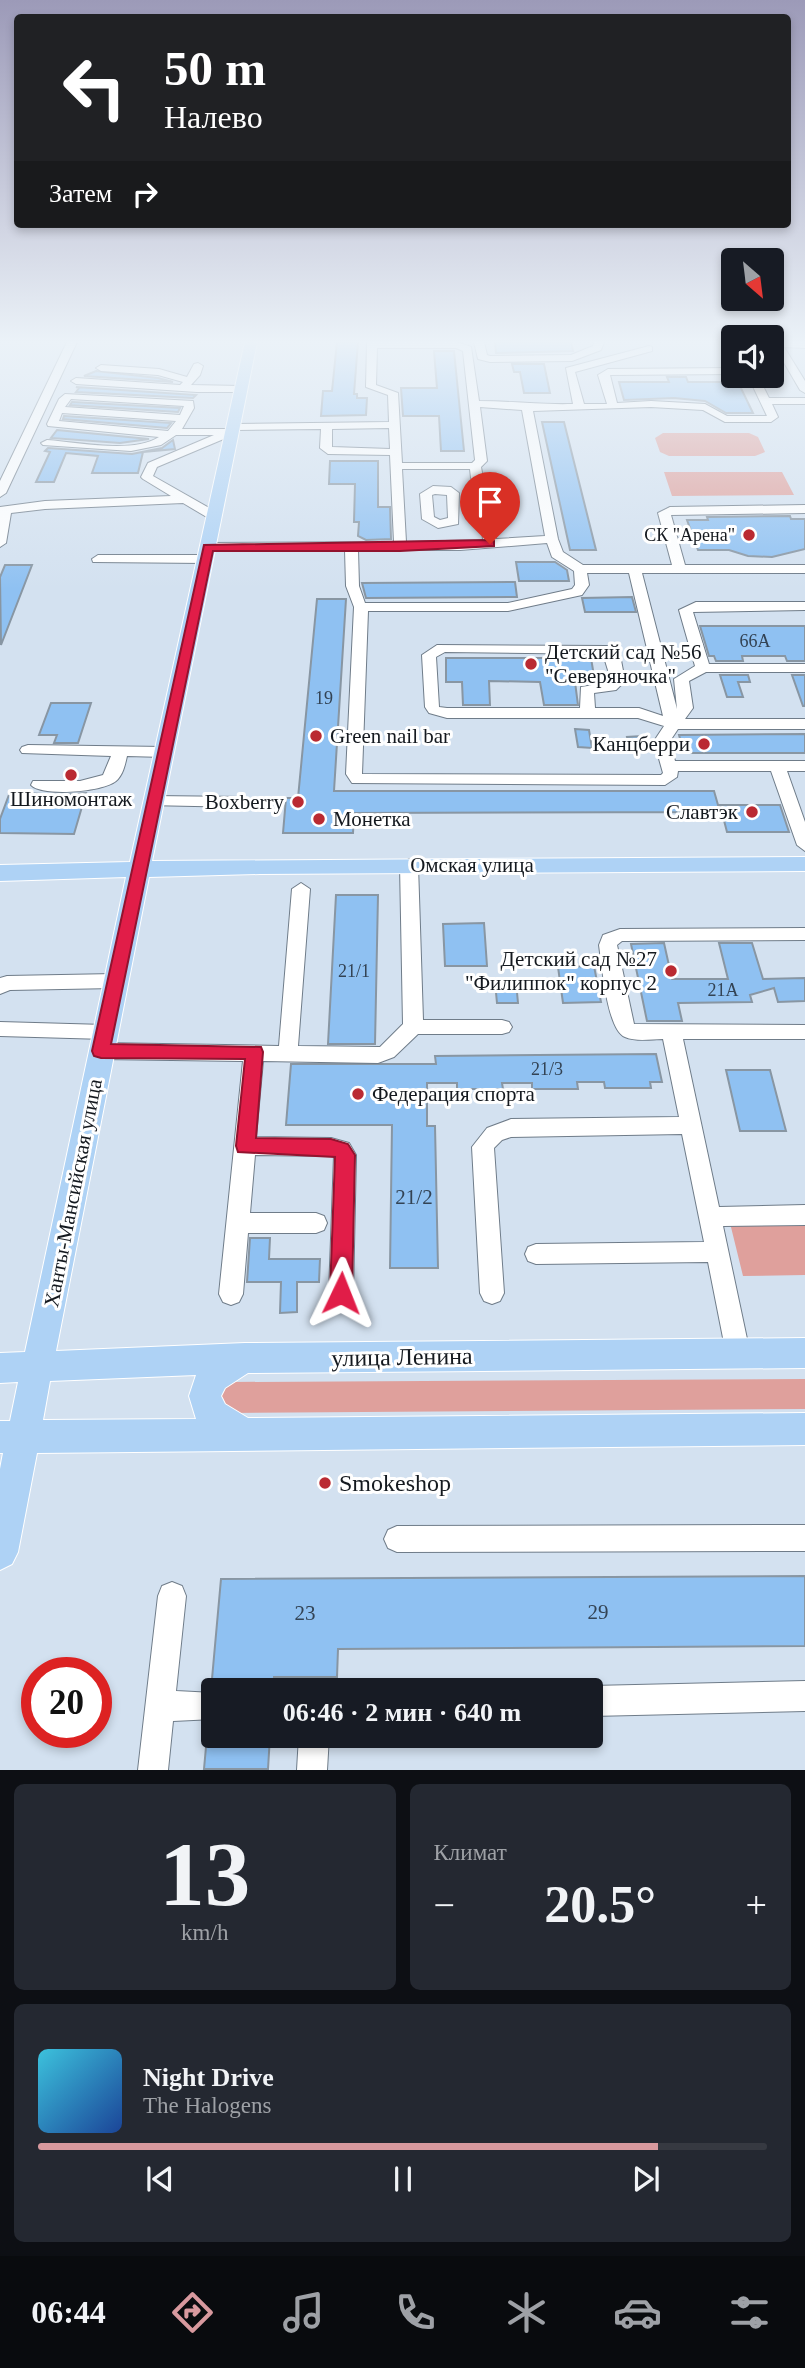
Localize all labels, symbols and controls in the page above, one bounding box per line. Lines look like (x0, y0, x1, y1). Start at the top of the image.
text: 50 m (164, 41, 266, 96)
icon: left (49, 42, 140, 133)
text: Налево (164, 99, 263, 135)
icon: right (126, 175, 164, 213)
text: Затем (49, 179, 112, 208)
north arrow (721, 248, 784, 312)
map controls (721, 248, 784, 388)
button: sound (721, 325, 784, 388)
pin (460, 472, 520, 544)
icon: arrive (471, 483, 509, 521)
place label: СК "Арена" (644, 525, 735, 545)
marker: СК "Арена" (741, 527, 757, 543)
house number: 66А (740, 631, 771, 651)
place label: Детский сад №56 "Северяночка" (545, 640, 701, 688)
marker: Детский сад №56 "Северяночка" (523, 656, 539, 672)
house number: 19 (315, 688, 333, 708)
place label: Green nail bar (330, 724, 450, 748)
marker: Green nail bar (308, 728, 324, 744)
place label: Канцберри (593, 732, 690, 756)
marker: Канцберри (696, 736, 712, 752)
marker: Шиномонтаж (63, 767, 79, 783)
place label: Шиномонтаж (10, 787, 133, 811)
place label: Boxberry (205, 790, 284, 814)
marker: Boxberry (290, 794, 306, 810)
place label: Славтэк (666, 800, 739, 824)
marker: Славтэк (744, 804, 760, 820)
place label: Монетка (333, 807, 411, 831)
marker: Монетка (311, 811, 327, 827)
street label: Омская улица (410, 853, 535, 877)
place label: Детский сад №27 "Филиппок" корпус 2 (465, 947, 657, 995)
house number: 21/1 (338, 961, 370, 981)
marker: Детский сад №27 "Филиппок" корпус 2 (663, 963, 679, 979)
house number: 21А (708, 980, 739, 1000)
house number: 21/3 (531, 1059, 563, 1079)
street label: Ханты-Мансийская улица (39, 1076, 107, 1309)
place label: Федерация спорта (372, 1082, 536, 1106)
marker: Федерация спорта (350, 1086, 366, 1102)
house number: 21/2 (395, 1185, 433, 1209)
position arrow (304, 1256, 378, 1330)
street label: улица Ленина (331, 1343, 473, 1371)
place label: Smokeshop (339, 1470, 451, 1496)
marker: Smokeshop (317, 1475, 333, 1491)
house number: 29 (588, 1600, 609, 1624)
house number: 23 (295, 1601, 316, 1625)
speed limit sign: 20 (21, 1657, 112, 1748)
text: 06:46 · 2 мин · 640 m (283, 1698, 521, 1727)
text: 13 (159, 1824, 250, 1925)
text: Климат (434, 1840, 507, 1865)
text: 20.5° (544, 1876, 656, 1933)
text: − (434, 1884, 455, 1926)
text: + (746, 1884, 767, 1926)
text: km/h (181, 1920, 228, 1945)
text: Night Drive (143, 2063, 274, 2092)
text: The Halogens (143, 2093, 271, 2118)
icon: previous (141, 2160, 179, 2198)
icon: pause (384, 2160, 422, 2198)
icon: next (627, 2160, 665, 2198)
icon: directions (168, 2288, 217, 2337)
icon: music (279, 2288, 328, 2337)
icon: phone (391, 2288, 440, 2337)
icon: climate (502, 2288, 551, 2337)
icon: car (613, 2288, 662, 2337)
icon: filters (725, 2288, 774, 2337)
text: 06:44 (31, 2294, 106, 2330)

